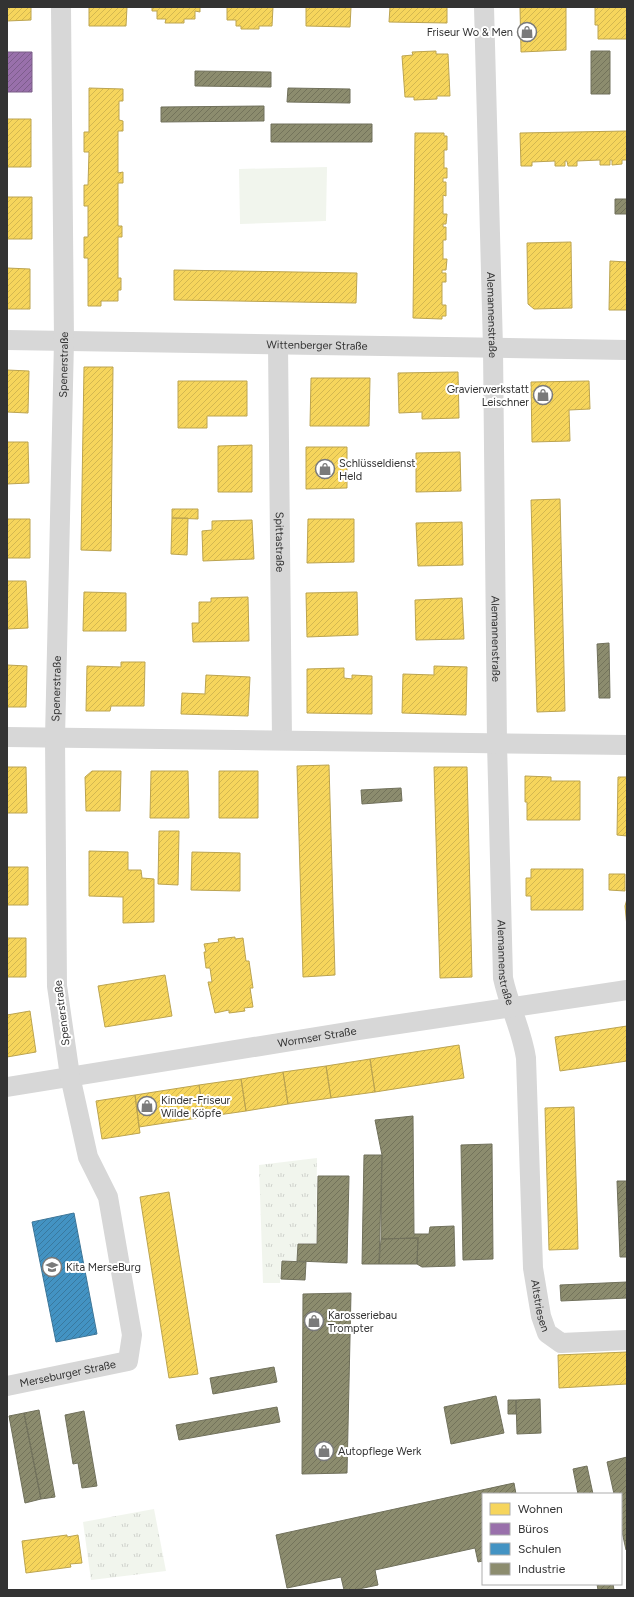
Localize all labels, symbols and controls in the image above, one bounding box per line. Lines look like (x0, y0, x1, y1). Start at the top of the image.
shop icon: Friseur Wo & Men (516, 21, 538, 43)
place label: Friseur Wo & Men (427, 26, 513, 39)
street label: Alemannenstraße (484, 272, 500, 358)
street label: Spenerstraße (56, 332, 71, 398)
street label: Wittenberger Straße (266, 338, 368, 352)
place label: Gravierwerkstatt Leischner (447, 383, 529, 409)
shop icon: Gravierwerkstatt Leischner (532, 384, 554, 406)
place label: Schlüsseldienst Held (339, 457, 416, 483)
shop icon: Schlüsseldienst Held (314, 458, 336, 480)
street label: Spittastraße (273, 512, 287, 572)
street label: Alemannenstraße (489, 596, 503, 682)
street label: Spenerstraße (49, 655, 63, 722)
street label: Alemannenstraße (495, 920, 517, 1007)
street label: Spenerstraße (52, 979, 72, 1047)
street label: Wormser Straße (277, 1024, 357, 1050)
place label: Kinder-Friseur Wilde Köpfe (161, 1094, 231, 1120)
shop icon: Kinder-Friseur Wilde Köpfe (136, 1095, 158, 1117)
school or university icon: Kita MerseBurg (41, 1256, 63, 1278)
place label: Kita MerseBurg (66, 1261, 141, 1274)
street label: Altstriesen (529, 1279, 553, 1333)
place label: Karosseriebau Trompter (328, 1309, 397, 1335)
shop icon: Karosseriebau Trompter (303, 1310, 325, 1332)
street label: Merseburger Straße (18, 1357, 117, 1390)
shop icon: Autopflege Werk (313, 1440, 335, 1462)
place label: Autopflege Werk (338, 1445, 422, 1458)
legend (482, 1493, 622, 1585)
text: Wohnen (518, 1502, 563, 1516)
text: Büros (518, 1522, 549, 1536)
text: Schulen (518, 1542, 561, 1556)
text: Industrie (518, 1562, 566, 1576)

